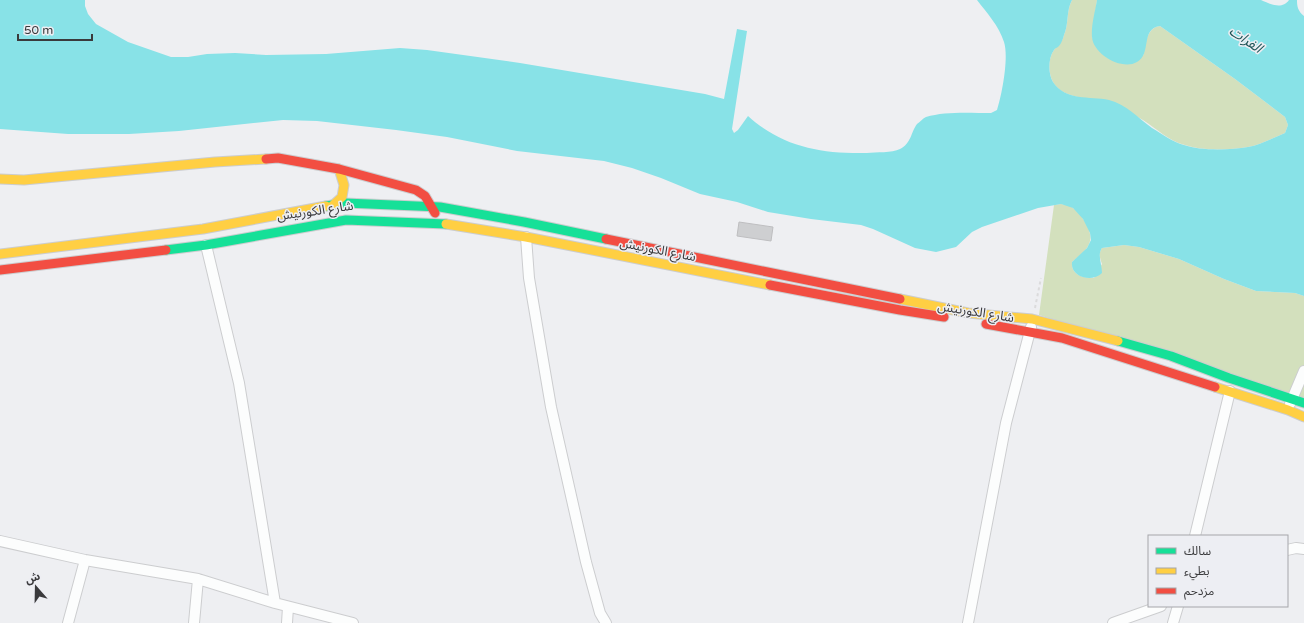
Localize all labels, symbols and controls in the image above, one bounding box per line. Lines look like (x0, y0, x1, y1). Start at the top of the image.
scale bar (18, 16, 92, 42)
water label: الفرات (1226, 22, 1267, 58)
text: 50 m (24, 23, 53, 37)
street label: شارع الكورنيش (276, 198, 355, 226)
street label: شارع الكورنيش (618, 235, 697, 267)
street label: شارع الكورنيش (936, 298, 1015, 328)
legend (1148, 535, 1288, 607)
text: سالك (1184, 544, 1211, 558)
text: بطيء (1184, 564, 1210, 581)
north arrow (16, 567, 56, 607)
text: ش (23, 569, 42, 587)
text: مزدحم (1184, 584, 1214, 600)

